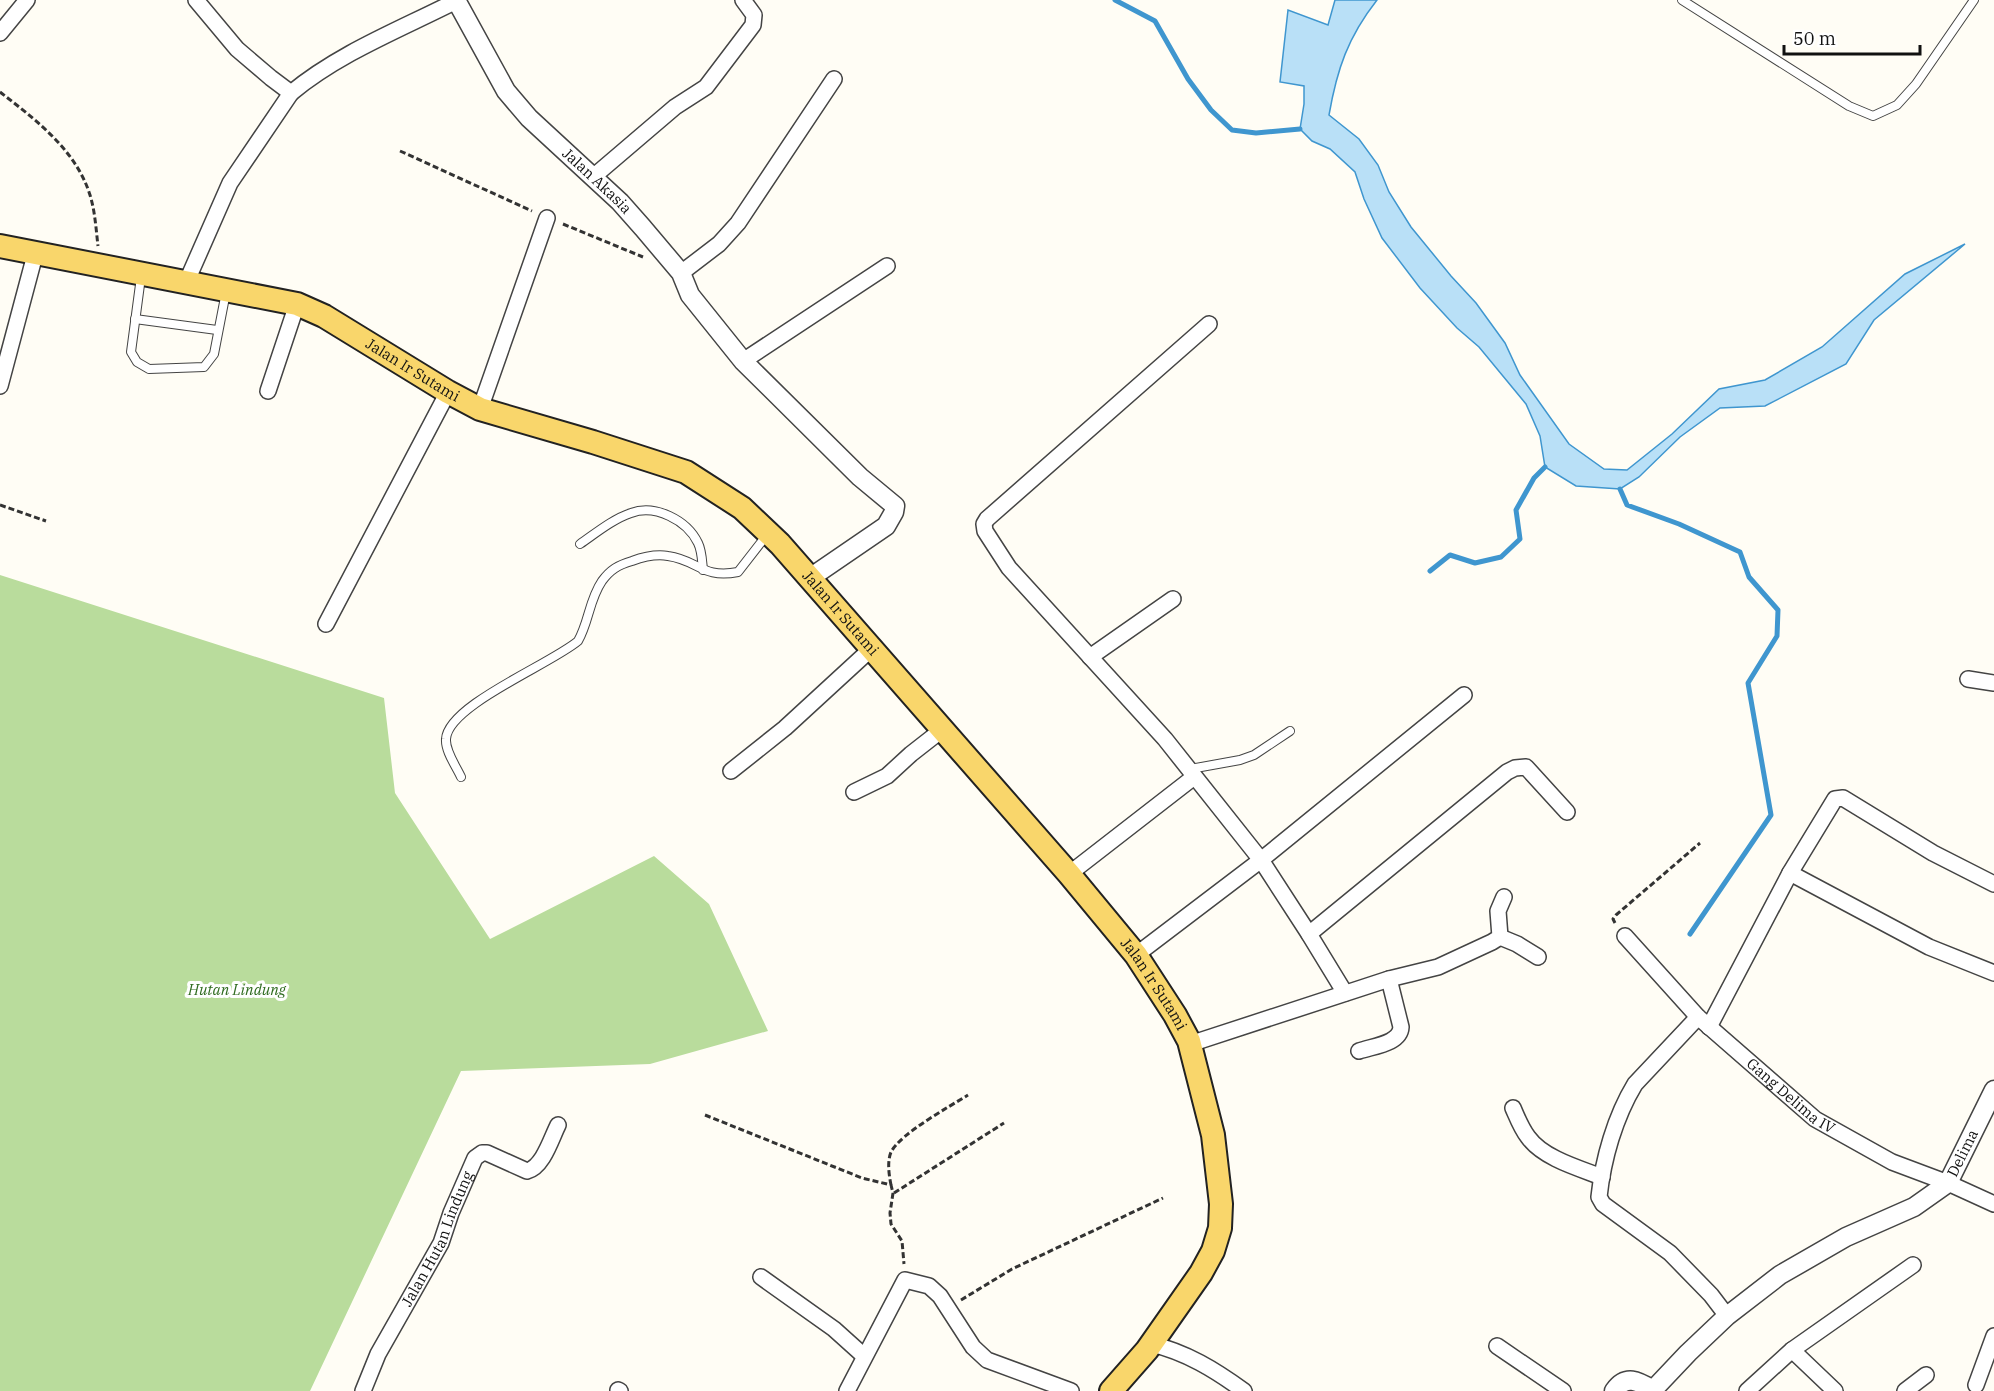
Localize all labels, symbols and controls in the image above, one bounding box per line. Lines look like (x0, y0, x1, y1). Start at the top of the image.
scale bar (1784, 18, 1920, 56)
text: 50 m (1793, 27, 1836, 50)
street label: Jalan Akasia (559, 144, 636, 218)
street label: Jalan Ir Sutami (362, 334, 463, 406)
street label: Jalan Ir Sutami (799, 566, 883, 659)
street label: Jalan Ir Sutami (1117, 934, 1191, 1033)
park label: Hutan Lindung (187, 980, 287, 999)
street label: Gang Delima IV (1743, 1054, 1839, 1137)
street label: Delima (1943, 1126, 1982, 1180)
street label: Jalan Hutan Lindung (397, 1168, 477, 1310)

